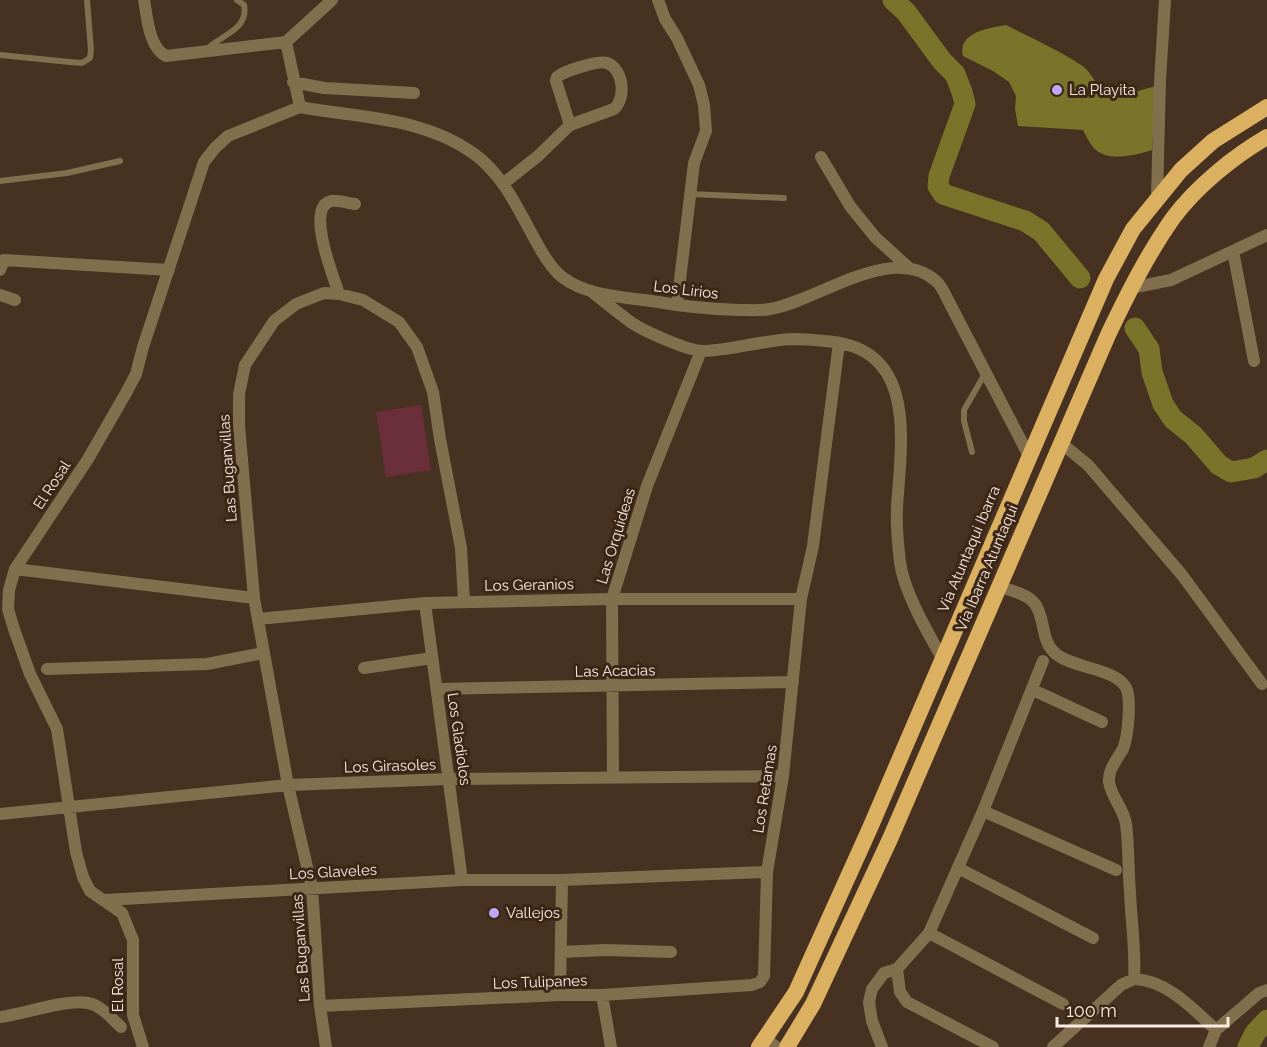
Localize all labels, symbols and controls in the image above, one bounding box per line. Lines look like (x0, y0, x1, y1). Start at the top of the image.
place label: La Playita (1069, 81, 1136, 99)
marker: La Playita (1050, 83, 1064, 97)
street label: Los Lirios (652, 277, 720, 303)
street label: Las Buganvillas (215, 414, 241, 522)
street label: El Rosal (30, 456, 75, 513)
street label: Via Atuntaqui Ibarra (934, 483, 1004, 615)
street label: Las Orquideas (593, 486, 639, 586)
street label: Vía Ibarra Atuntaqui (952, 502, 1022, 634)
street label: Los Geranios (484, 575, 574, 595)
street label: Las Acacias (574, 661, 656, 681)
street label: Los Gladiolos (444, 692, 474, 786)
street label: Los Retamas (749, 744, 781, 834)
street label: Los Girasoles (344, 755, 436, 777)
street label: Los Glaveles (289, 861, 377, 883)
street label: Las Buganvillas (288, 894, 314, 1002)
place label: Vallejos (506, 904, 560, 922)
marker: Vallejos (487, 906, 501, 920)
street label: El Rosal (109, 957, 127, 1012)
street label: Los Tulipanes (492, 971, 588, 993)
scale bar (1057, 990, 1228, 1028)
text: 100 m (1066, 1000, 1117, 1021)

